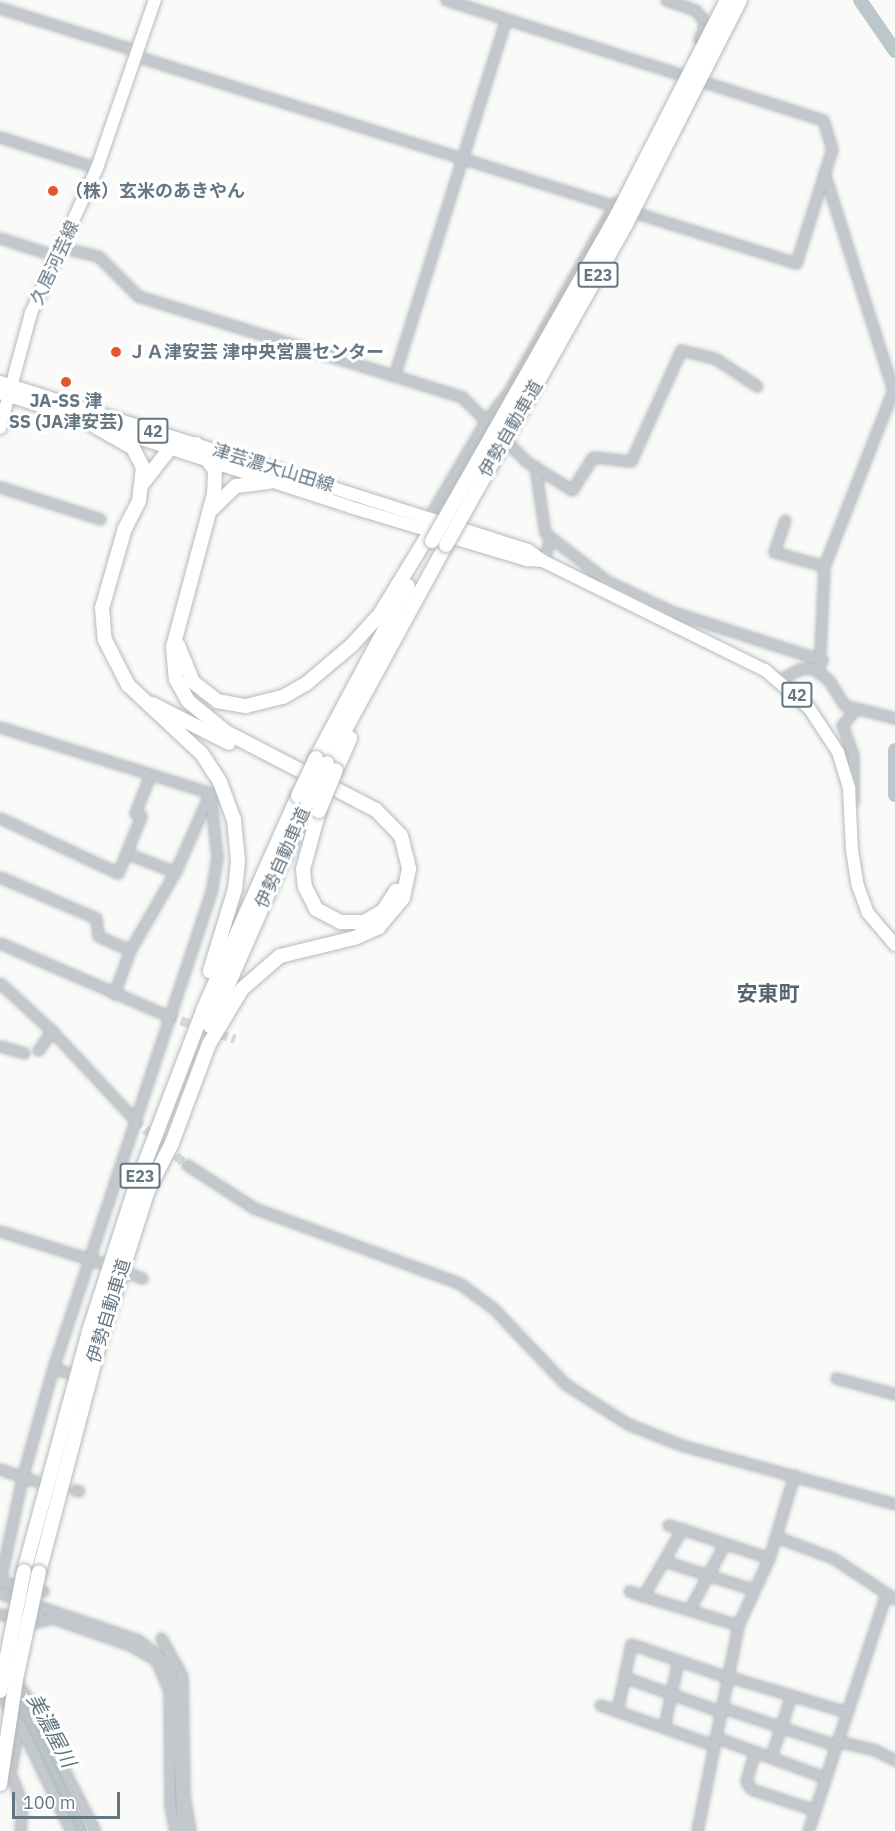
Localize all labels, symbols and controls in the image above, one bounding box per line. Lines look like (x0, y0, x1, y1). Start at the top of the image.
place label: （株）玄米のあきやん (65, 180, 245, 202)
marker: （株）玄米のあきやん (46, 184, 60, 198)
street label: 久居河芸線 (26, 218, 84, 308)
road number: E23 (577, 262, 619, 288)
place label: ＪＡ津安芸 津中央営農センター (128, 341, 384, 363)
marker: ＪＡ津安芸 津中央営農センター (109, 345, 123, 359)
marker: JA-SS 津 SS (JA津安芸) (59, 375, 73, 389)
street label: 伊勢自動車道 (475, 377, 547, 481)
place label: JA-SS 津 SS (JA津安芸) (9, 391, 123, 434)
road number: 42 (136, 418, 170, 444)
street label: 津芸濃大山田線 (210, 439, 336, 497)
road number: 42 (780, 682, 814, 708)
street label: 伊勢自動車道 (251, 804, 315, 912)
district label: 安東町 (737, 980, 799, 1006)
road number: E23 (119, 1163, 161, 1189)
street label: 伊勢自動車道 (83, 1256, 135, 1366)
water label: 美濃屋川 (23, 1689, 81, 1771)
scale bar (15, 1780, 123, 1818)
text: 100 m (23, 1791, 75, 1814)

